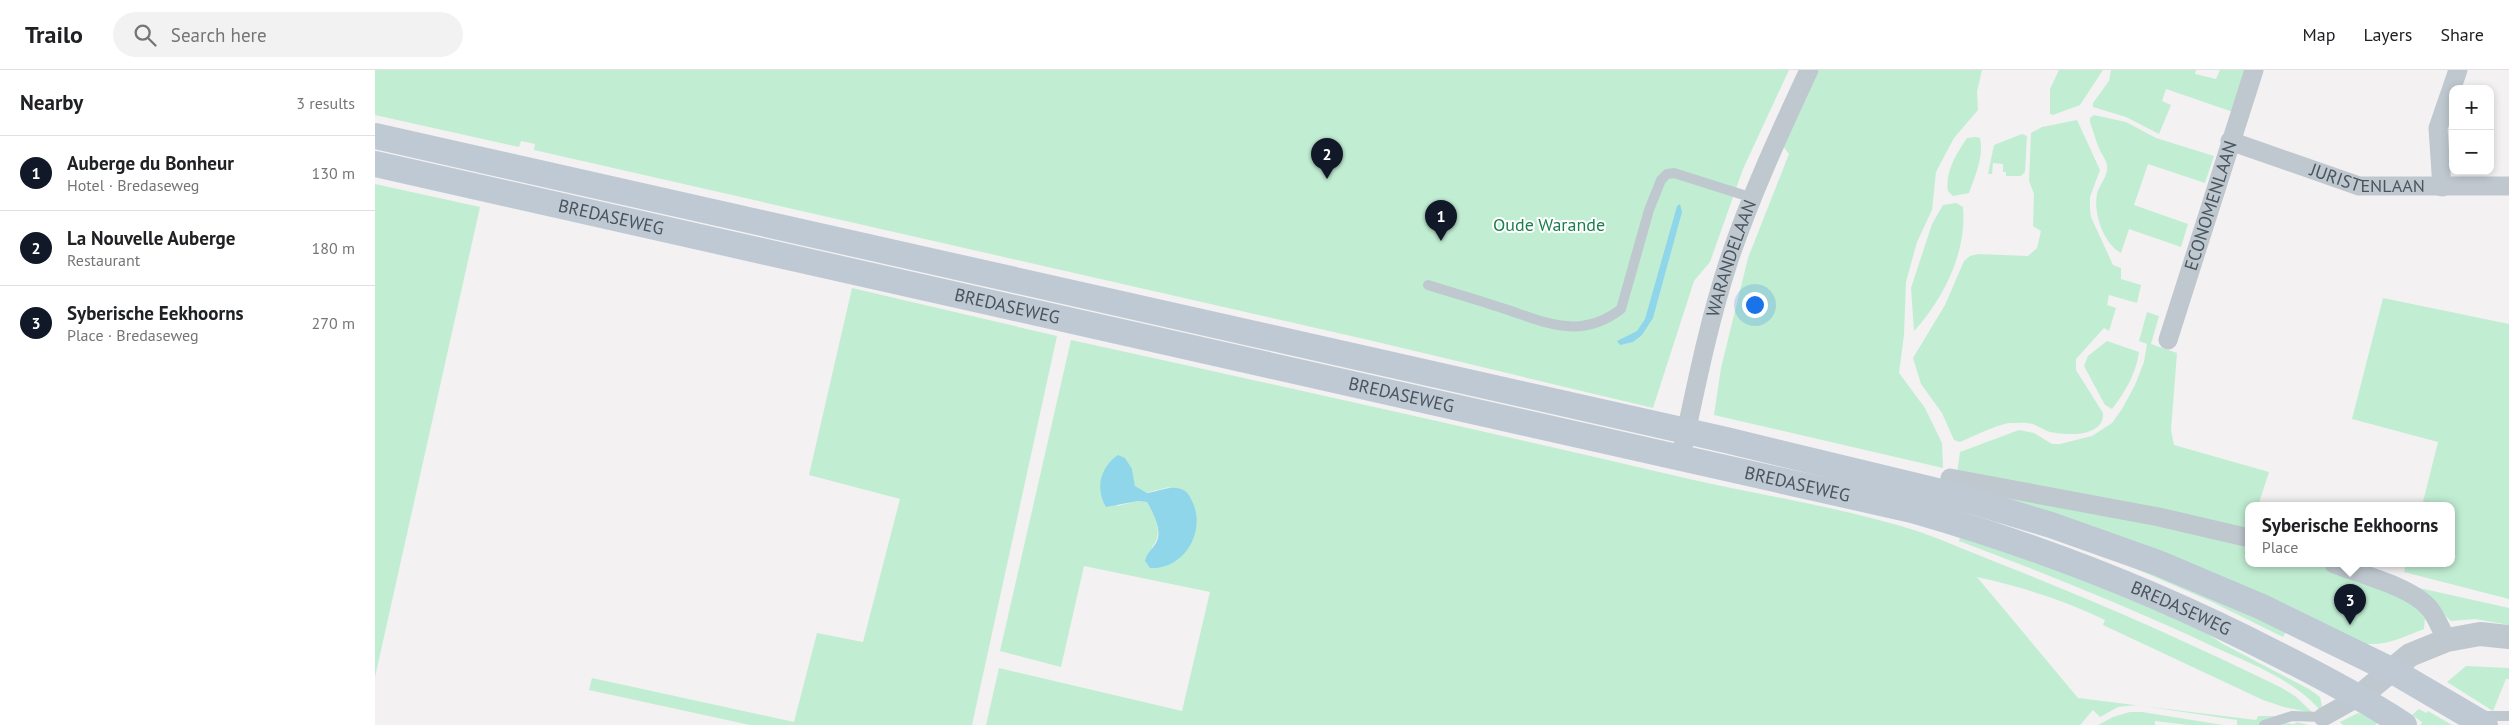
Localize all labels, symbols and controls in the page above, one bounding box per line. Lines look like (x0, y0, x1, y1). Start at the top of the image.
search box (113, 12, 463, 57)
text: Trailo (25, 19, 83, 50)
icon: search (131, 21, 159, 49)
text: Search here (171, 23, 267, 47)
text: Map (2303, 23, 2335, 46)
text: Layers (2363, 23, 2412, 46)
text: Share (2440, 23, 2484, 46)
map controls (2449, 85, 2494, 175)
button: + (2449, 85, 2494, 130)
text: Nearby (20, 89, 83, 116)
text: 3 results (296, 93, 355, 113)
button: − (2449, 130, 2494, 175)
pin: 2 (1311, 138, 1343, 179)
street label: ECONOMENLAAN (2179, 138, 2242, 273)
text: Auberge du Bonheur (67, 151, 234, 175)
street label: JURISTENLAAN (2306, 158, 2425, 197)
text: 1 (31, 163, 41, 183)
text: 130 m (312, 163, 355, 183)
text: Hotel · Bredaseweg (67, 175, 199, 195)
street label: BREDASEWEG (556, 194, 666, 240)
street label: WARANDELAAN (1701, 196, 1761, 319)
pin: 1 (1425, 200, 1457, 241)
park label: Oude Warande (1493, 213, 1605, 236)
text: La Nouvelle Auberge (67, 226, 235, 250)
text: 2 (31, 238, 41, 258)
text: 180 m (312, 238, 355, 258)
text: Restaurant (67, 250, 140, 270)
street label: BREDASEWEG (952, 283, 1062, 329)
your location (1742, 292, 1768, 318)
text: Syberische Eekhoorns (67, 301, 244, 325)
text: 3 (31, 313, 41, 333)
text: 270 m (312, 313, 355, 333)
text: Place · Bredaseweg (67, 325, 199, 345)
street label: BREDASEWEG (1346, 372, 1456, 418)
street label: BREDASEWEG (1743, 461, 1853, 507)
popup (2245, 502, 2455, 567)
text: Syberische Eekhoorns (2262, 513, 2438, 537)
text: Place (2262, 537, 2298, 557)
street label: BREDASEWEG (2127, 575, 2235, 640)
pin: 3 (2334, 584, 2366, 625)

